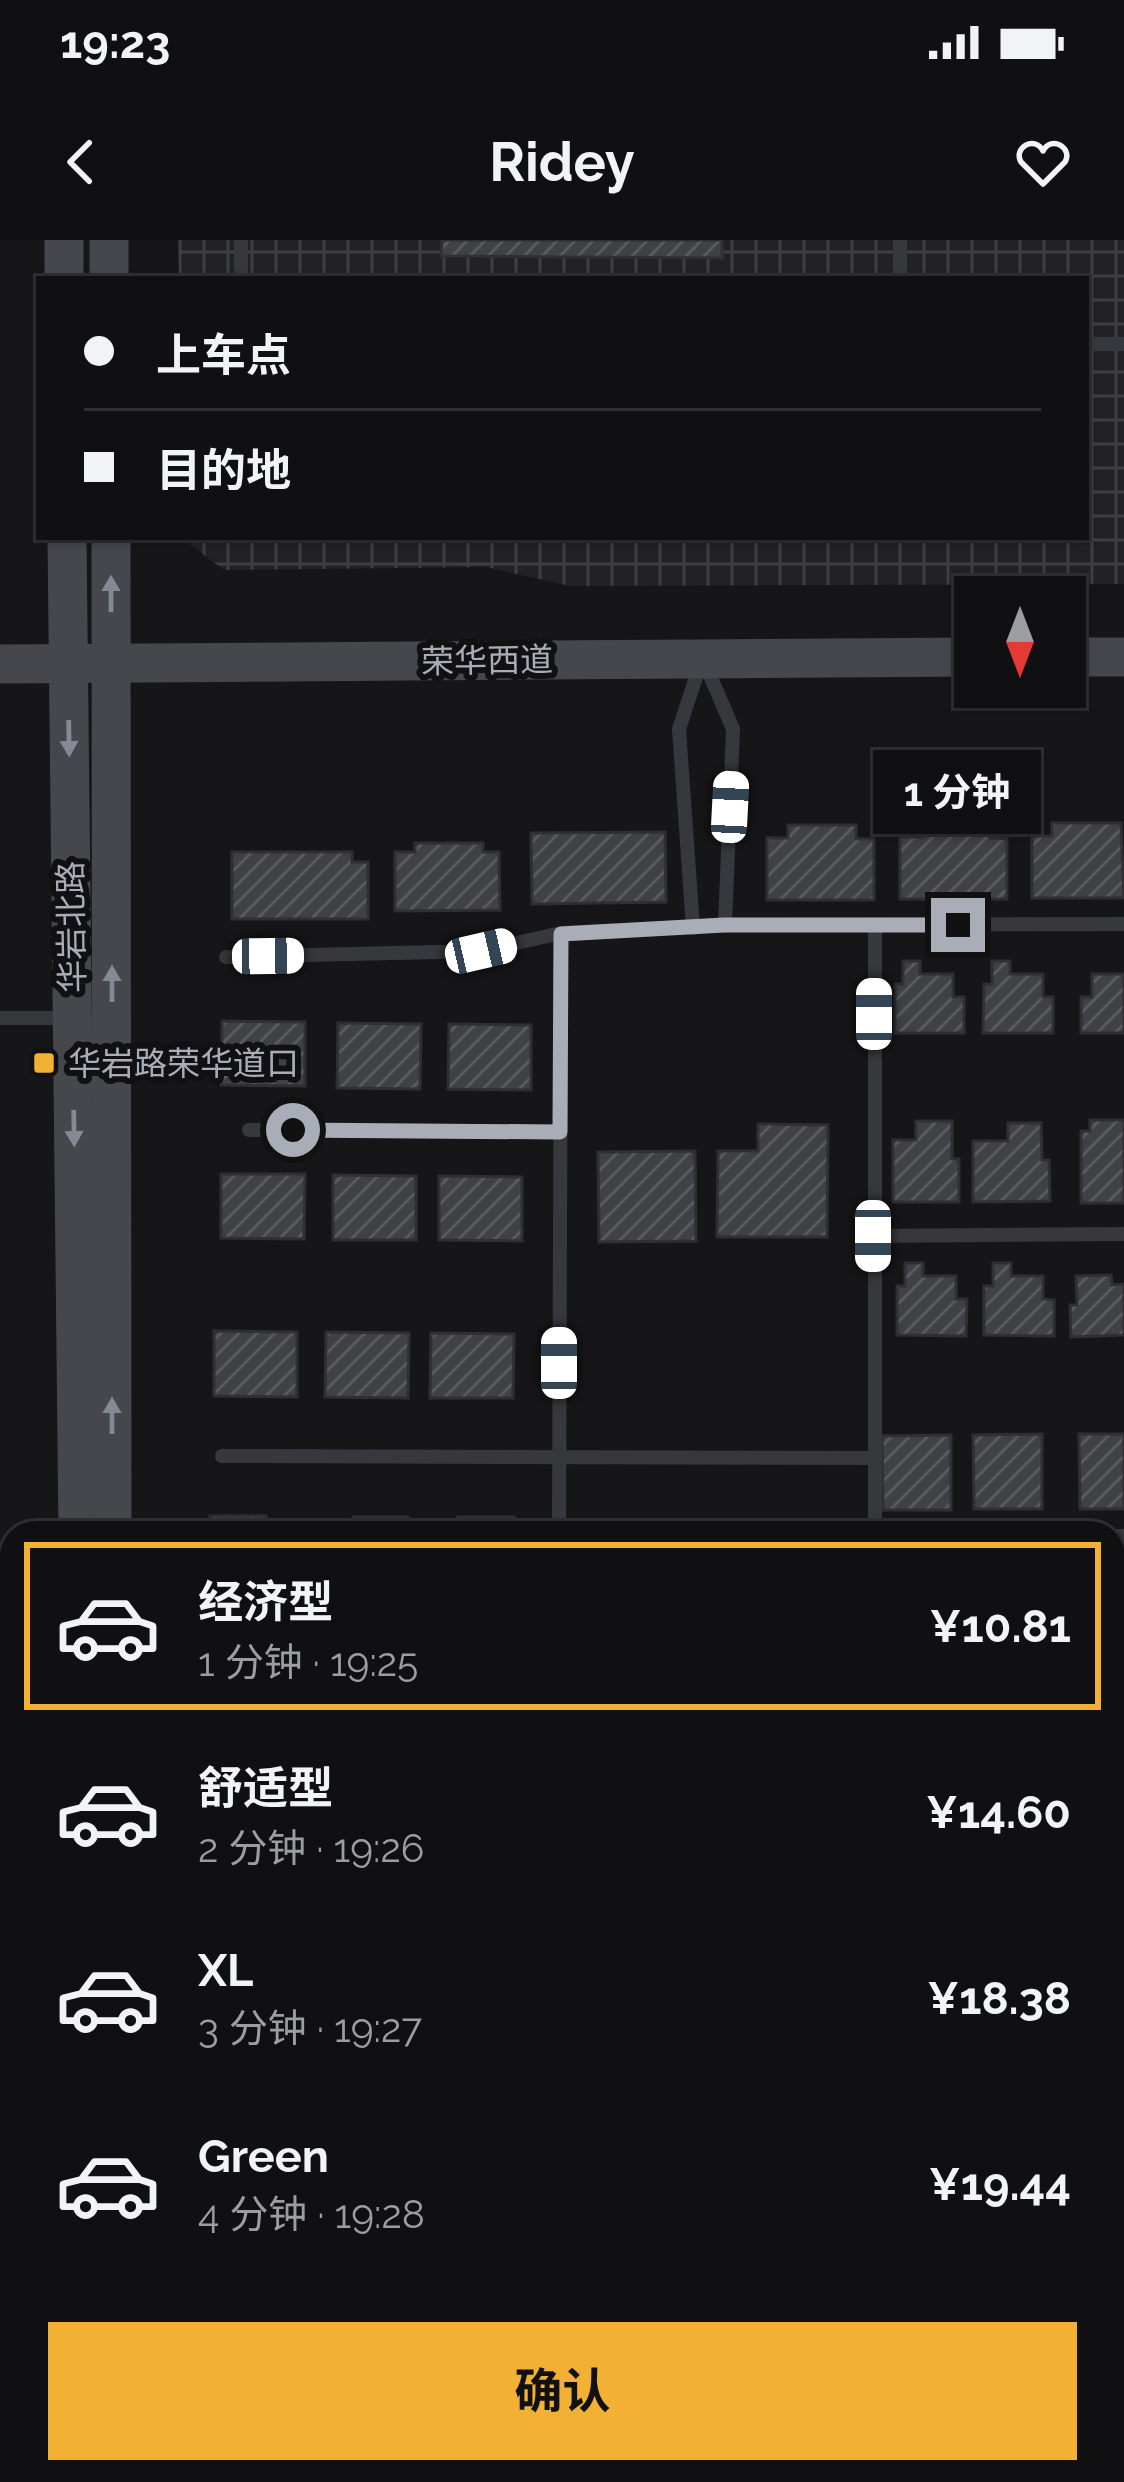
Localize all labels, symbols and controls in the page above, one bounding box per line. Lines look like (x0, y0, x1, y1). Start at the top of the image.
text: 19:23 (60, 16, 170, 69)
icon: back (48, 129, 114, 195)
icon: heart (1010, 129, 1076, 195)
text: Ridey (489, 130, 635, 194)
text: 上车点 (156, 329, 291, 382)
text: 目的地 (156, 444, 291, 497)
one-way arrow (101, 574, 121, 612)
north arrow (954, 576, 1086, 708)
map controls (954, 576, 1086, 708)
street label: 荣华西道 (421, 640, 553, 681)
one-way arrow (59, 720, 79, 758)
callout: 1 分钟 (874, 751, 1042, 835)
text: 1 分钟 (904, 769, 1010, 815)
car (710, 770, 750, 844)
street label: 华岩北路 (51, 861, 92, 993)
route end (931, 898, 985, 952)
car (442, 925, 520, 977)
car (232, 937, 304, 975)
one-way arrow (102, 964, 122, 1002)
car (856, 978, 892, 1050)
place label: 华岩路荣华道口 (68, 1044, 299, 1083)
marker: 华岩路荣华道口 (31, 1050, 57, 1076)
route start (266, 1103, 320, 1157)
one-way arrow (64, 1110, 83, 1148)
car (855, 1200, 891, 1272)
car (541, 1327, 577, 1399)
one-way arrow (102, 1396, 122, 1434)
icon: car (54, 1572, 162, 1680)
text: 经济型 (198, 1576, 333, 1629)
text: ¥10.81 (930, 1600, 1071, 1653)
text: 1 分钟 · 19:25 (198, 1639, 418, 1685)
icon: car (54, 1758, 162, 1866)
text: 舒适型 (198, 1762, 333, 1815)
text: ¥14.60 (926, 1786, 1071, 1839)
text: 2 分钟 · 19:26 (198, 1825, 424, 1871)
icon: car (54, 1944, 162, 2052)
text: XL (198, 1944, 253, 1997)
text: ¥18.38 (927, 1972, 1071, 2025)
text: 3 分钟 · 19:27 (198, 2005, 422, 2051)
icon: car (54, 2130, 162, 2238)
text: Green (198, 2130, 329, 2183)
text: ¥19.44 (929, 2158, 1071, 2211)
text: 4 分钟 · 19:28 (198, 2191, 425, 2237)
button: 确认 (48, 2322, 1077, 2460)

